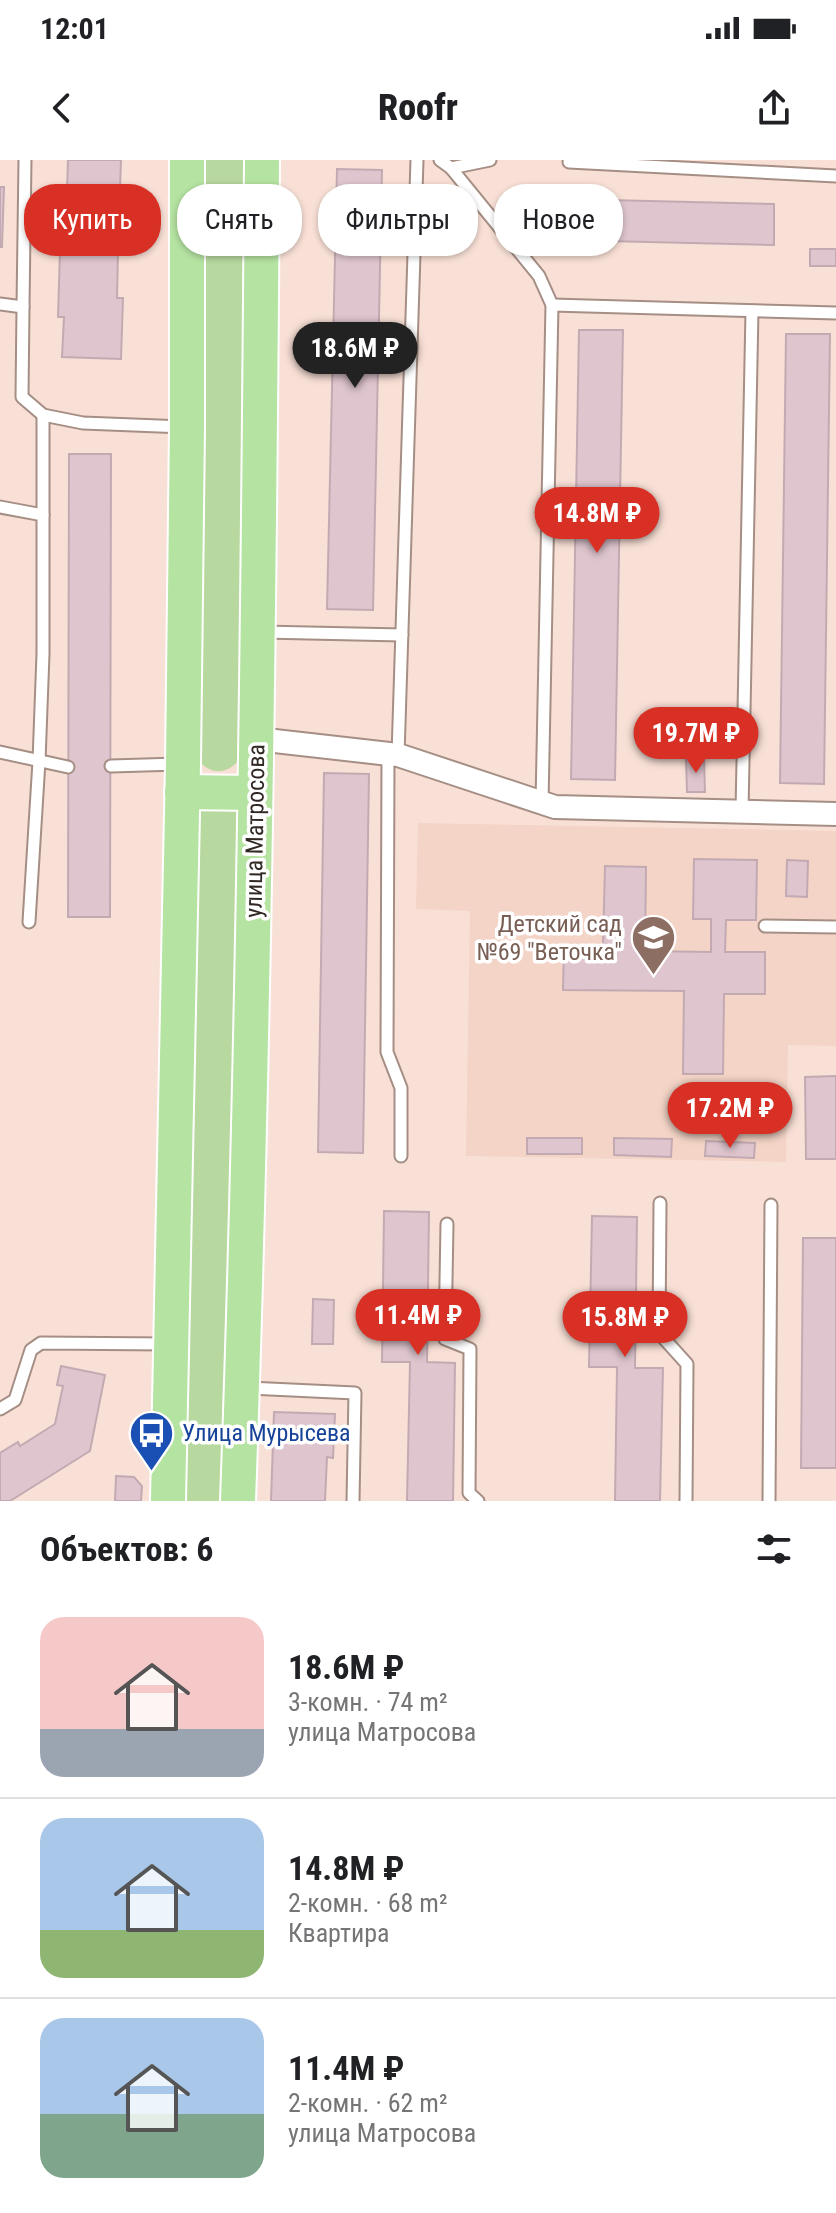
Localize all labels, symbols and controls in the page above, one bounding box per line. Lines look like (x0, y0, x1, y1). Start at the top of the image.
text: 12:01 (40, 11, 109, 46)
icon: back (40, 86, 84, 130)
icon: share (752, 86, 796, 130)
text: Roofr (378, 87, 458, 129)
chip: Купить (24, 184, 161, 256)
chip: Снять (177, 184, 302, 256)
chip: Фильтры (318, 184, 478, 256)
chip: Новое (494, 184, 623, 256)
pin: 18.6M ₽ (281, 322, 429, 390)
text: 18.6M ₽ (311, 333, 399, 363)
pin: 14.8M ₽ (523, 487, 671, 555)
text: 14.8M ₽ (553, 498, 641, 528)
pin: 19.7M ₽ (622, 707, 770, 775)
text: 19.7M ₽ (652, 718, 740, 748)
street label: улица Матросова (239, 744, 271, 918)
place label: Детский сад №69 "Веточка" (476, 910, 622, 966)
school or university icon: Детский сад №69 "Веточка" (629, 914, 677, 977)
pin: 17.2M ₽ (656, 1082, 804, 1150)
text: 17.2M ₽ (686, 1093, 774, 1123)
pin: 11.4M ₽ (344, 1289, 492, 1357)
pin: 15.8M ₽ (551, 1291, 699, 1359)
text: 11.4M ₽ (374, 1300, 462, 1330)
text: 15.8M ₽ (581, 1302, 669, 1332)
bus stop icon: Улица Мурысева (127, 1409, 175, 1472)
place label: Улица Мурысева (182, 1419, 351, 1447)
icon: filters (752, 1527, 796, 1571)
text: Объектов: 6 (40, 1529, 214, 1569)
text: 18.6M ₽ (288, 1647, 404, 1687)
icon: home (104, 1649, 200, 1745)
text: 3-комн. · 74 m² (288, 1687, 448, 1717)
text: улица Матросова (288, 1717, 476, 1747)
text: 14.8M ₽ (288, 1848, 404, 1888)
icon: home (104, 1850, 200, 1946)
text: 2-комн. · 68 m² (288, 1888, 448, 1918)
text: Квартира (288, 1918, 390, 1948)
text: 11.4M ₽ (288, 2048, 404, 2088)
icon: home (104, 2050, 200, 2146)
text: 2-комн. · 62 m² (288, 2088, 448, 2118)
text: улица Матросова (288, 2118, 476, 2148)

